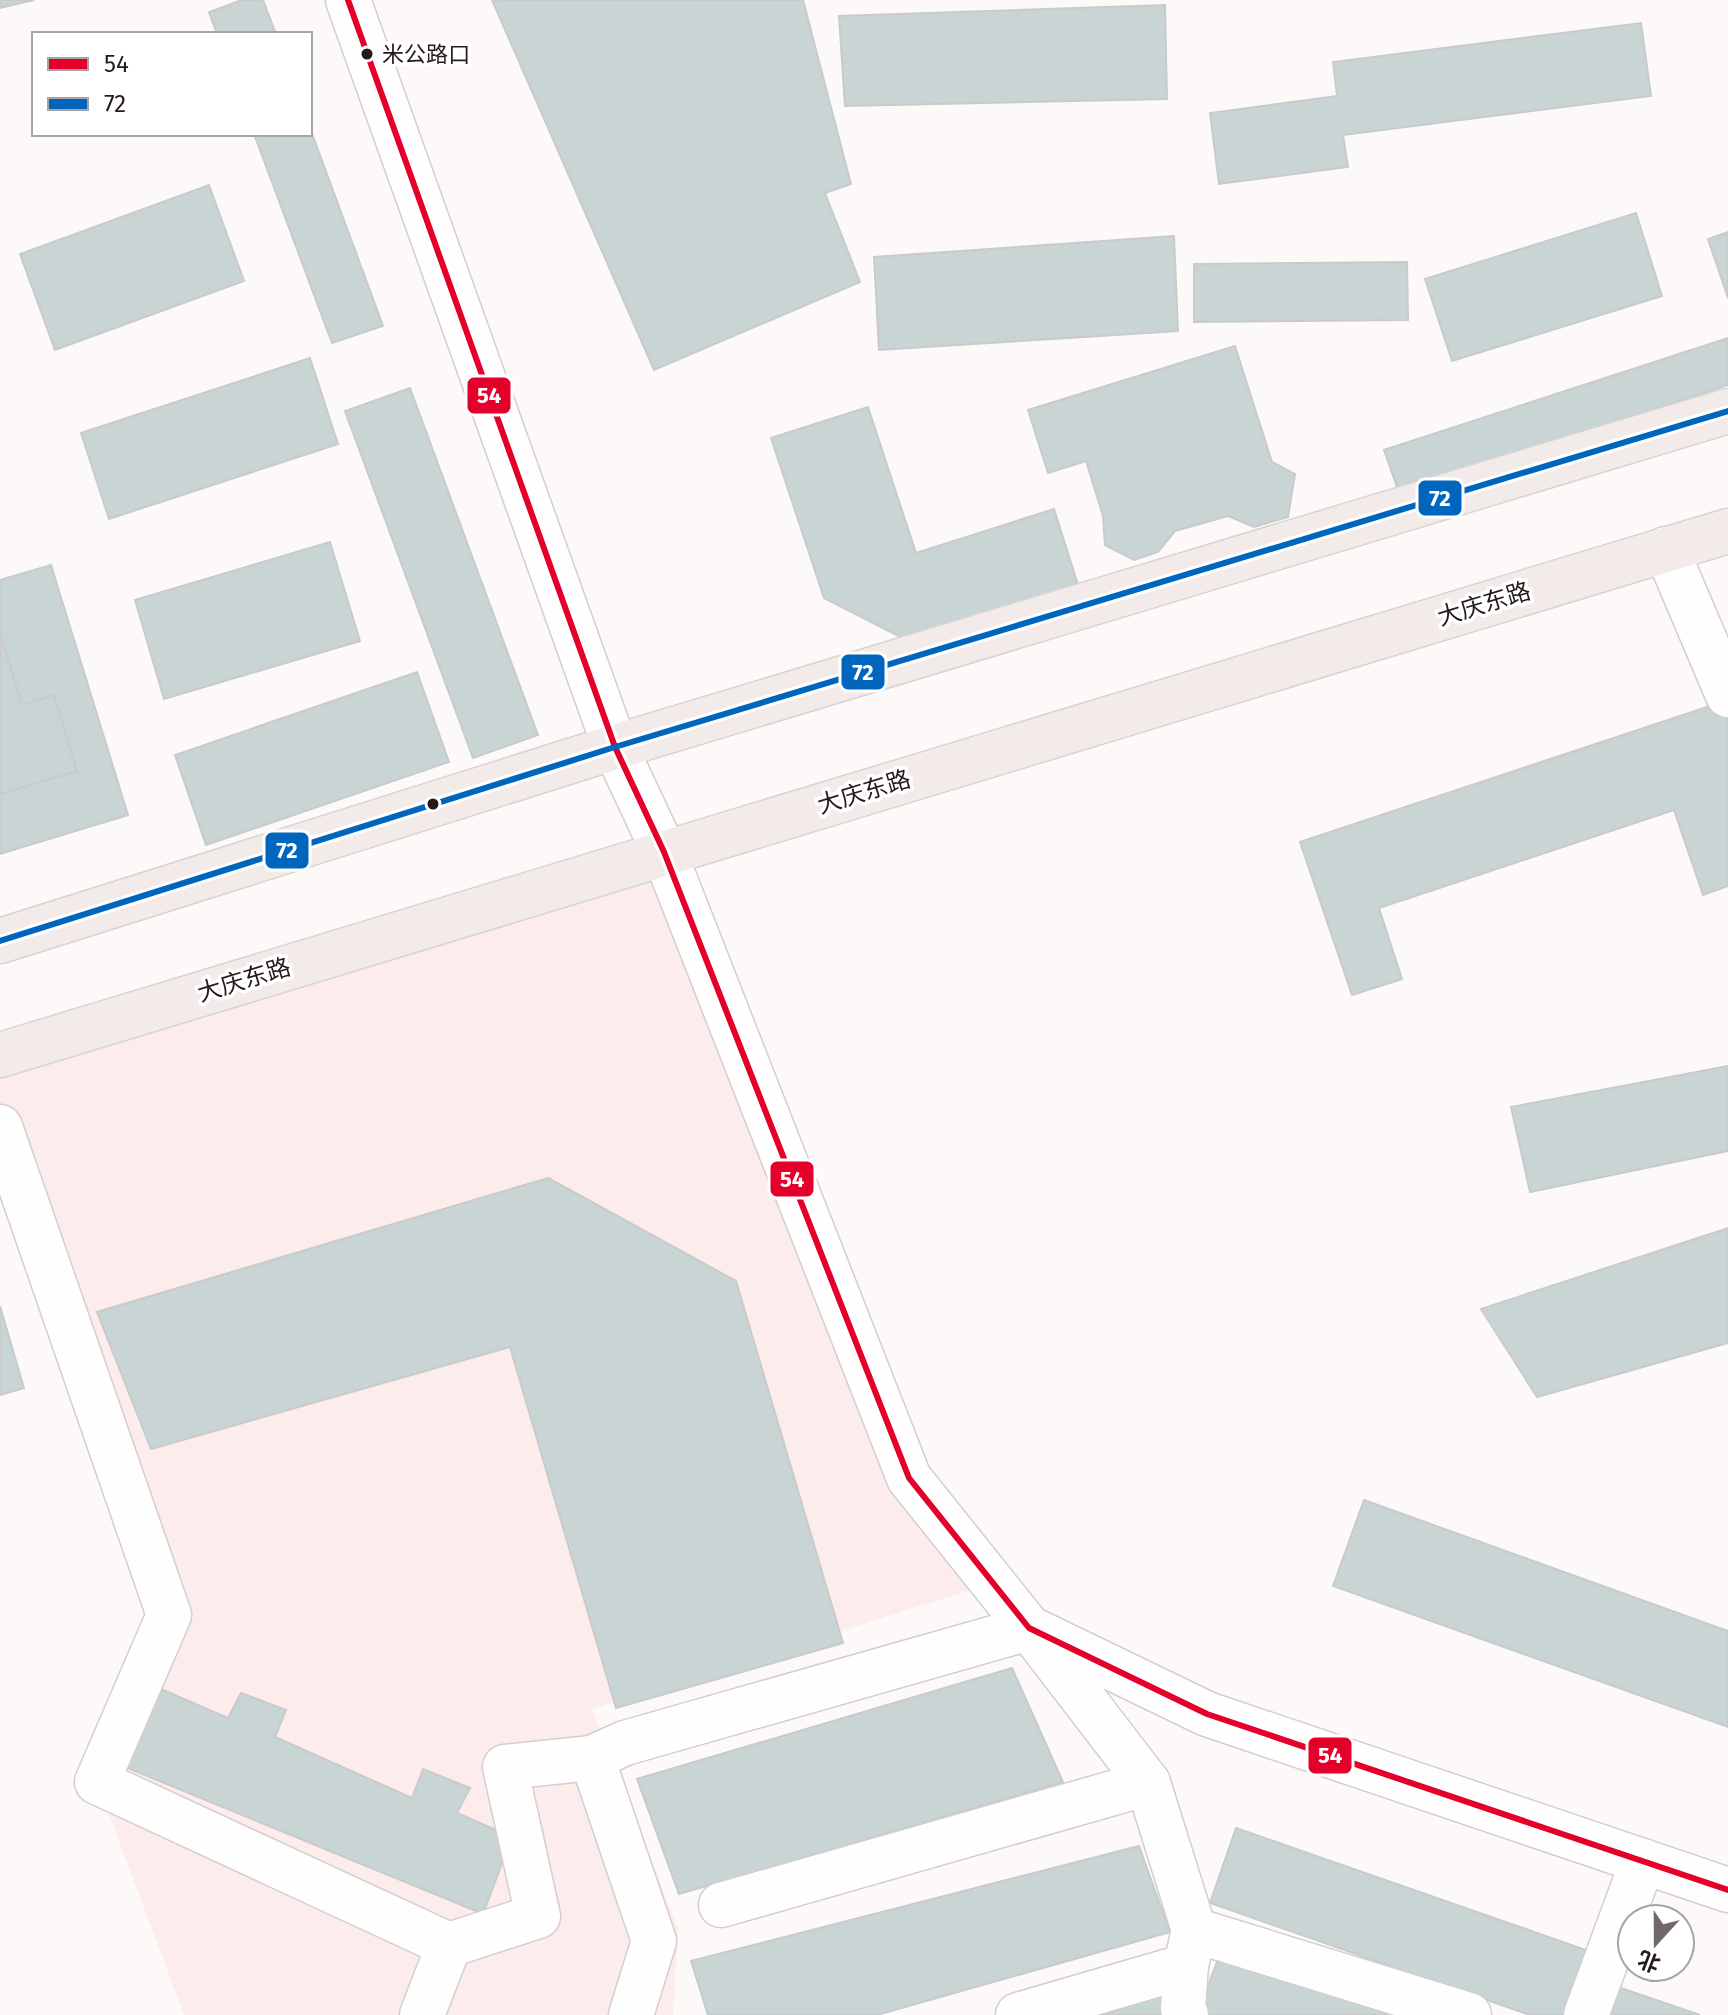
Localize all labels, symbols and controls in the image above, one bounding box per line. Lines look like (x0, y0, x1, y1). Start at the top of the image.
legend (32, 32, 312, 136)
place label: 米公路口 (382, 41, 470, 68)
marker: 米公路口 (359, 46, 375, 62)
text: 54 (104, 50, 129, 78)
text: 72 (104, 90, 126, 118)
line badge: 54 (466, 376, 512, 415)
text: 54 (477, 382, 501, 409)
line badge: 72 (1417, 479, 1463, 517)
text: 72 (1429, 485, 1451, 512)
street label: 大庆东路 (1434, 577, 1534, 631)
line badge: 72 (840, 653, 886, 691)
text: 72 (852, 659, 874, 686)
street label: 大庆东路 (814, 765, 914, 819)
unlabelled marker (425, 796, 441, 812)
line badge: 72 (264, 831, 310, 870)
text: 72 (276, 837, 298, 864)
street label: 大庆东路 (194, 953, 294, 1007)
line badge: 54 (769, 1160, 815, 1198)
text: 54 (780, 1166, 804, 1193)
line badge: 54 (1307, 1736, 1353, 1775)
text: 54 (1318, 1742, 1342, 1769)
north arrow (1616, 1903, 1696, 1983)
text: 北 (1634, 1945, 1664, 1978)

